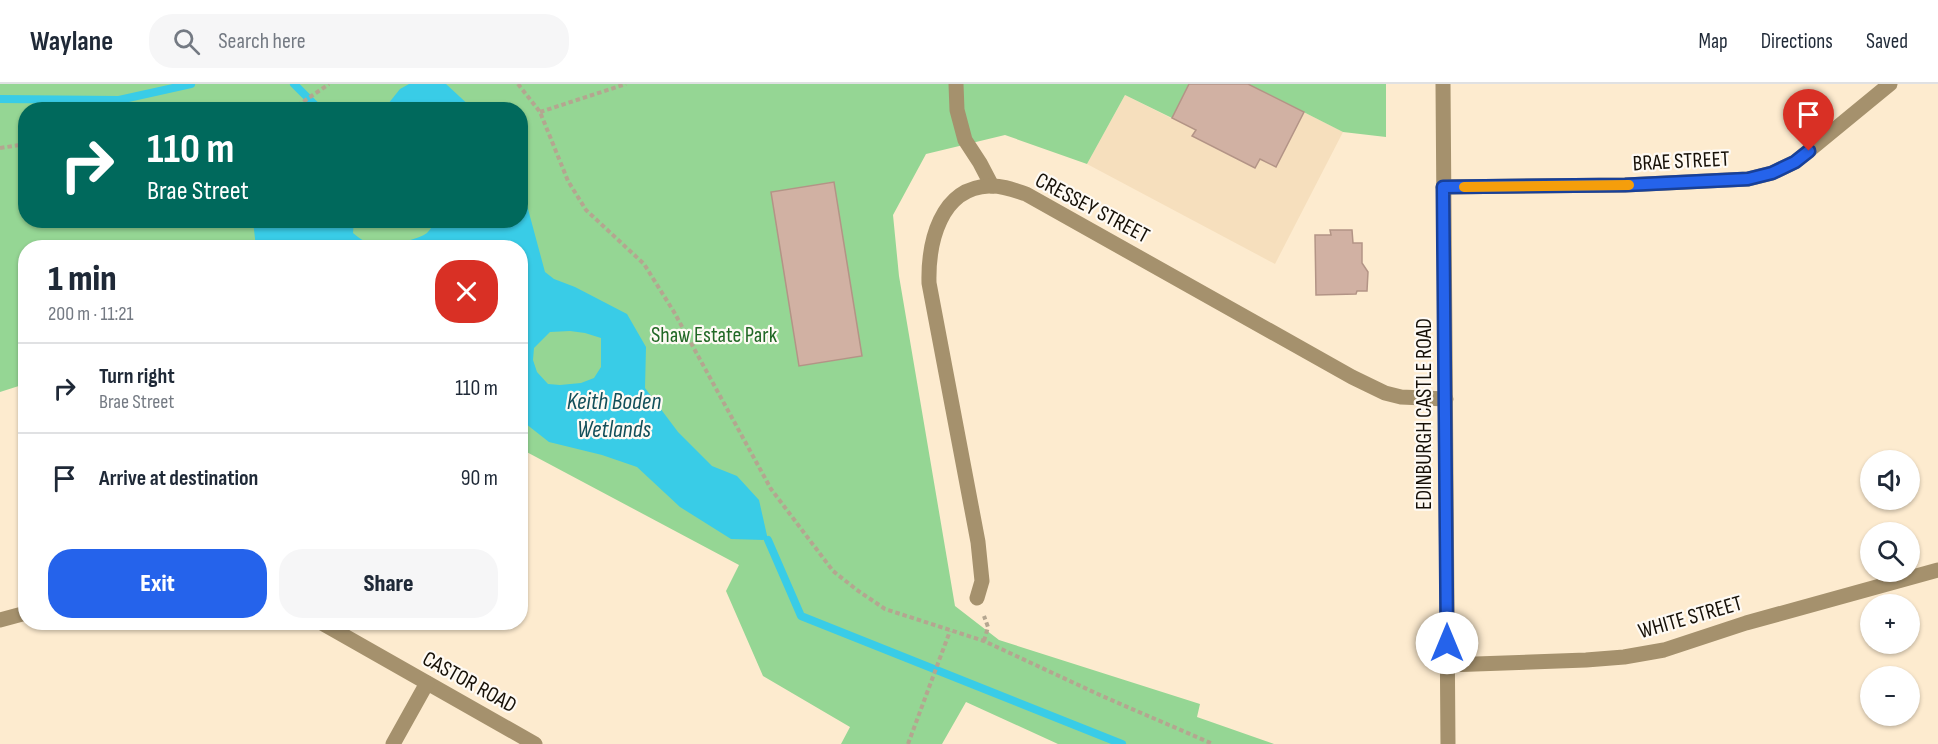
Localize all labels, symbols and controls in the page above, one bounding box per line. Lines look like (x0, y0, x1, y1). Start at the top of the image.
search box (149, 14, 569, 68)
text: Waylane (30, 25, 113, 58)
icon: search (170, 25, 203, 58)
text: Search here (218, 28, 306, 55)
text: Map (1698, 29, 1728, 54)
text: Directions (1761, 29, 1833, 54)
text: Saved (1866, 29, 1908, 54)
pin (1783, 89, 1834, 151)
icon: arrive (1792, 98, 1825, 131)
text: 110 m (147, 124, 234, 175)
icon: right (48, 126, 126, 204)
street label: BRAE STREET (1632, 145, 1730, 178)
street label: CRESSEY STREET (1031, 167, 1154, 250)
text: Brae Street (147, 175, 249, 207)
text: 1 min (48, 258, 116, 301)
button: close (435, 260, 498, 323)
text: 200 m · 11:21 (48, 302, 134, 326)
street label: EDINBURGH CASTLE ROAD (1411, 318, 1438, 510)
park label: Shaw Estate Park (651, 322, 778, 349)
text: Turn right (99, 363, 175, 390)
icon: right (48, 372, 81, 405)
text: 110 m (455, 375, 498, 402)
water label: Keith Boden Wetlands (567, 387, 661, 444)
text: Brae Street (99, 390, 174, 414)
map controls (1860, 450, 1920, 726)
button: sound (1860, 450, 1920, 510)
icon: arrive (48, 462, 81, 495)
text: Arrive at destination (99, 465, 258, 492)
text: 90 m (461, 465, 498, 492)
button: search (1860, 522, 1920, 582)
button: Exit (48, 549, 267, 618)
button: Share (279, 549, 498, 618)
street label: WHITE STREET (1635, 590, 1746, 645)
button: + (1860, 594, 1920, 654)
position arrow (1415, 611, 1479, 675)
street label: CASTOR ROAD (417, 645, 521, 719)
button: − (1860, 666, 1920, 726)

